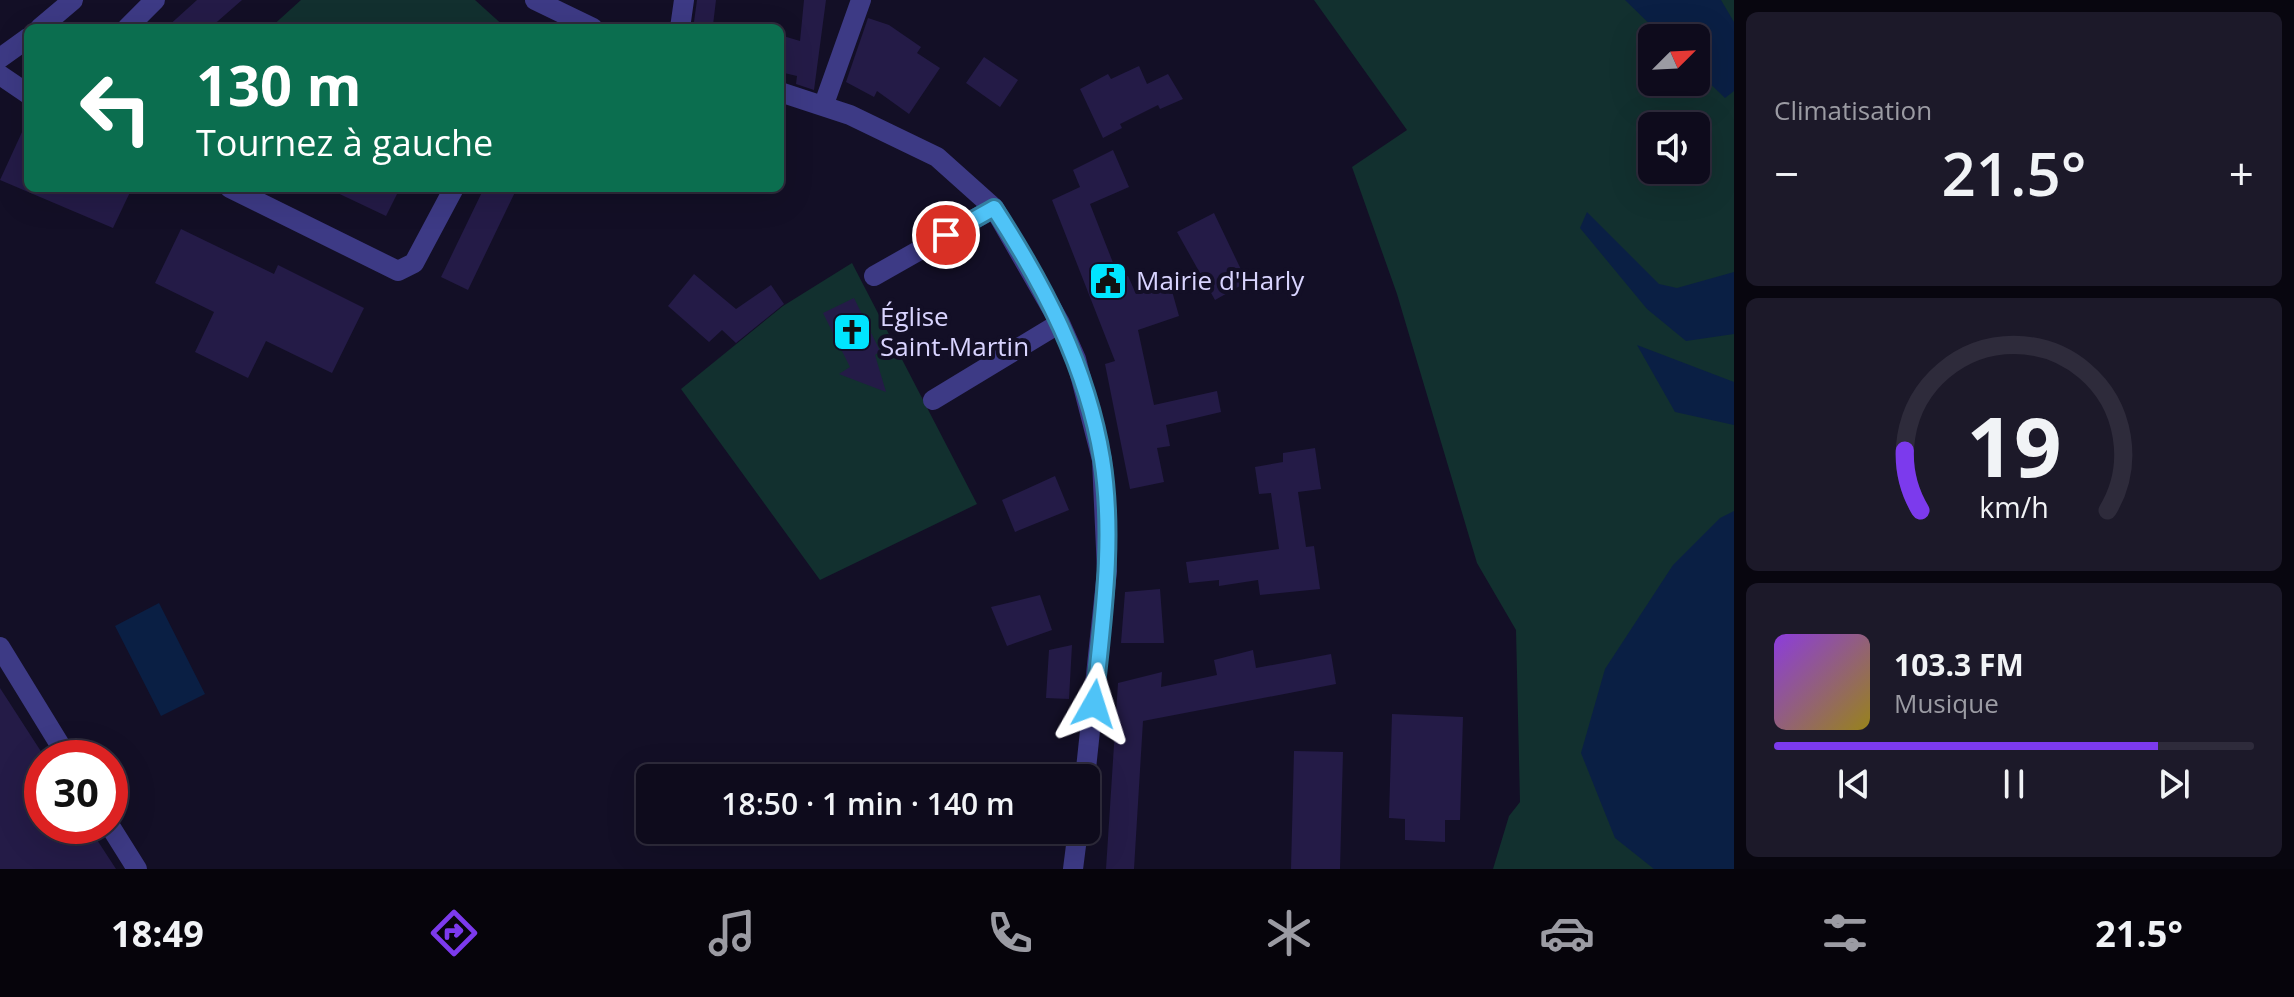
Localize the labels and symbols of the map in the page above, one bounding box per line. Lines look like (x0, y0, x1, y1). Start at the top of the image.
north arrow (1638, 24, 1710, 96)
pin (912, 201, 980, 269)
public building icon: Mairie d'Harly (1087, 260, 1129, 302)
place label: Mairie d'Harly (1136, 262, 1305, 298)
place label: Église Saint-Martin (880, 298, 1029, 364)
church icon: Église Saint-Martin (831, 311, 873, 353)
position arrow (1052, 662, 1136, 746)
speed limit sign: 30 (24, 740, 128, 844)

